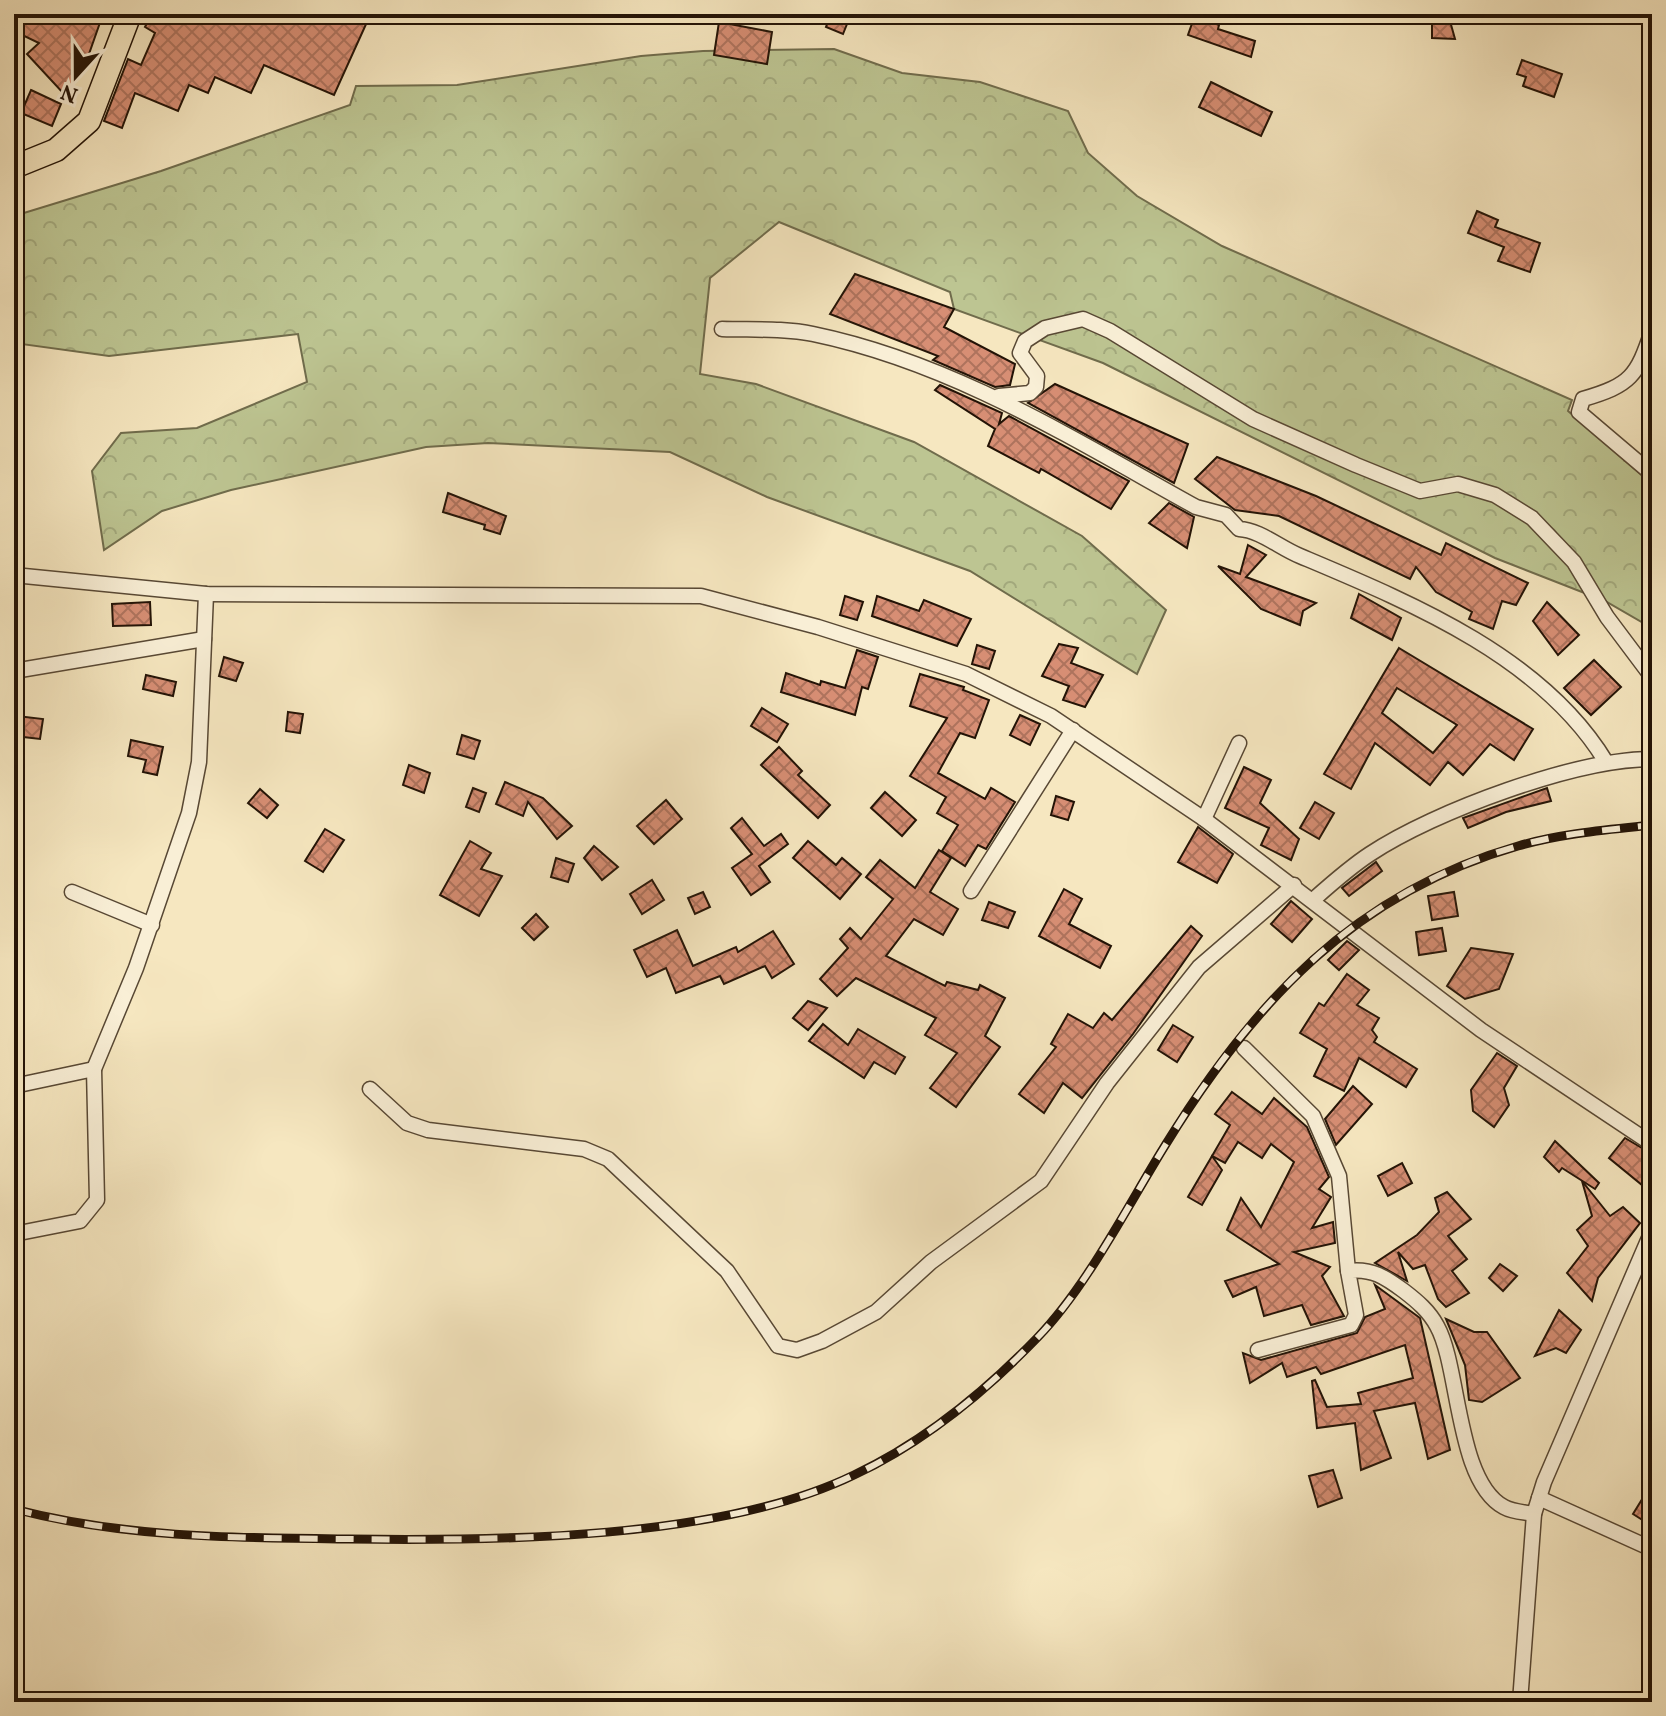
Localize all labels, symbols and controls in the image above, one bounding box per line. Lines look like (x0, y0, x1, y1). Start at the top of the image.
north arrow (36, 36, 116, 116)
text: N (57, 75, 83, 110)

